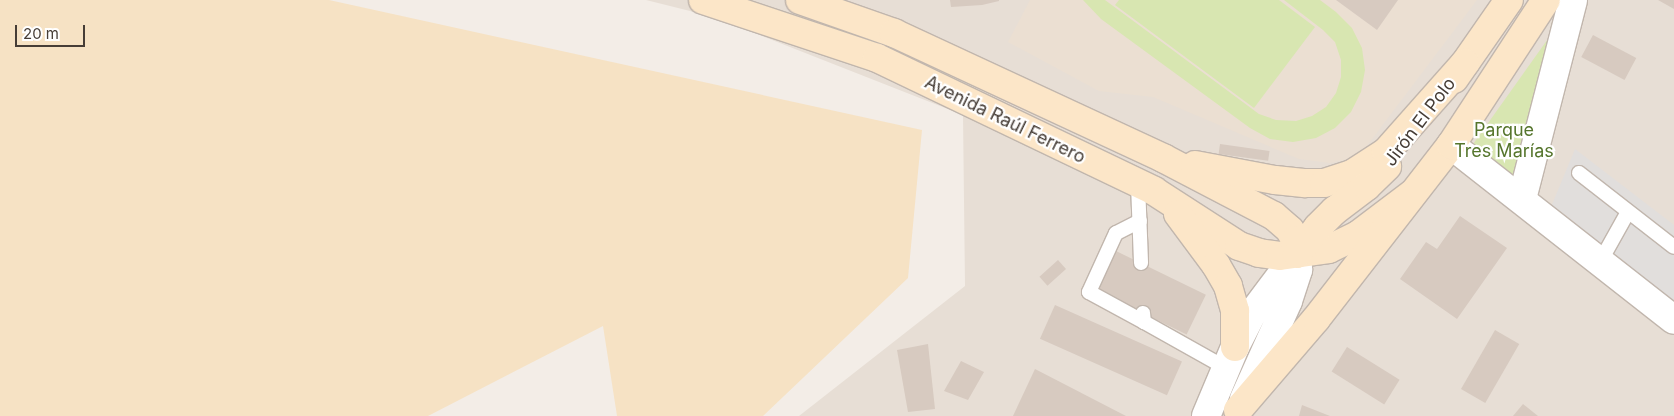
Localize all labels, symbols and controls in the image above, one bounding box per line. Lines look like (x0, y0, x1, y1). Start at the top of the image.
scale bar (18, 15, 88, 47)
text: 20 m (23, 24, 59, 43)
street label: Avenida Raúl Ferrero (921, 72, 1089, 168)
street label: Jirón El Polo (1380, 73, 1460, 171)
park label: Parque Tres Marías (1454, 120, 1554, 162)

